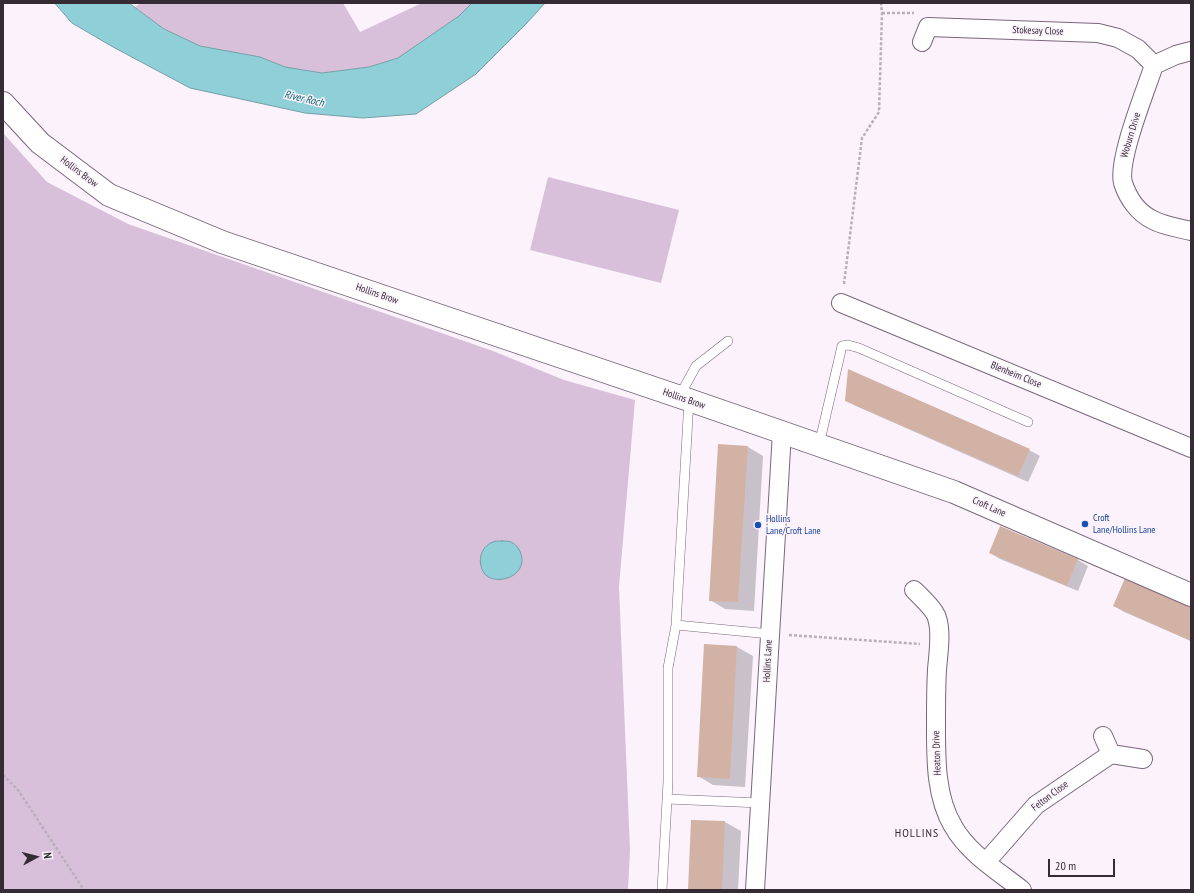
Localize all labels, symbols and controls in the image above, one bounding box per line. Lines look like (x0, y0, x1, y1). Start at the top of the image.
street label: Stokesay Close (1012, 24, 1064, 38)
water label: River Roch (283, 88, 325, 110)
street label: Woburn Drive (1118, 111, 1144, 159)
street label: Hollins Brow (58, 154, 100, 190)
street label: Hollins Brow (354, 281, 400, 307)
street label: Blenheim Close (989, 359, 1043, 391)
street label: Hollins Brow (661, 386, 707, 412)
street label: Croft Lane (970, 494, 1008, 520)
place label: Croft Lane/Hollins Lane (1093, 512, 1155, 536)
place label: Hollins Lane/Croft Lane (766, 513, 821, 536)
marker: Croft Lane/Hollins Lane (1080, 519, 1090, 529)
marker: Hollins Lane/Croft Lane (753, 520, 763, 530)
street label: Hollins Lane (761, 639, 775, 683)
street label: Heaton Drive (930, 730, 944, 776)
street label: Felton Close (1029, 778, 1071, 814)
district label: HOLLINS (895, 827, 939, 841)
north arrow (16, 837, 56, 877)
scale bar (1050, 851, 1117, 877)
text: N (41, 852, 55, 859)
text: 20 m (1055, 858, 1076, 873)

